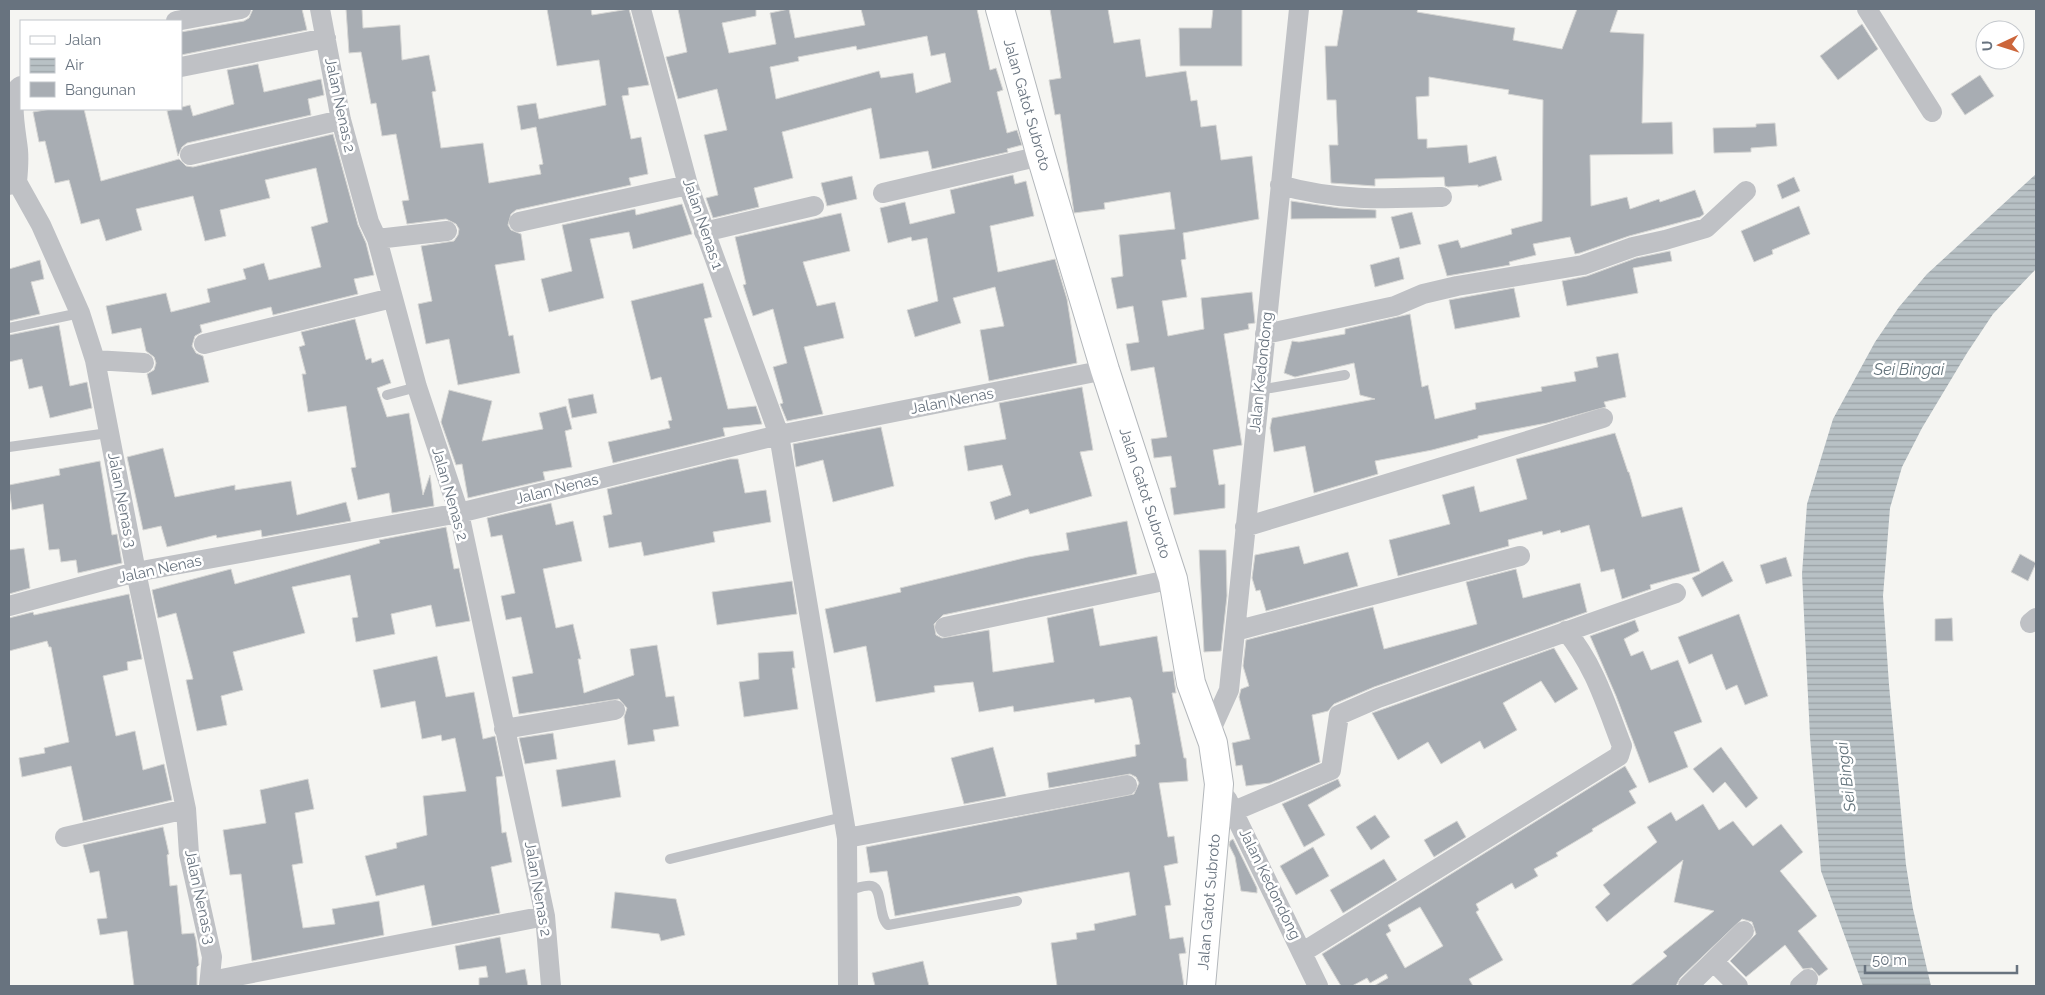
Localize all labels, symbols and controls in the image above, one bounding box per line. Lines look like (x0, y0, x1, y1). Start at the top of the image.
legend (20, 20, 182, 110)
north arrow (1975, 20, 2025, 70)
text: Jalan (65, 31, 101, 49)
street label: Jalan Gatot Subroto (1000, 37, 1054, 173)
text: U (1979, 40, 1995, 52)
text: Air (65, 56, 84, 74)
street label: Jalan Nenas 2 (321, 56, 359, 154)
text: Bangunan (65, 81, 136, 99)
street label: Jalan Nenas 1 (679, 176, 727, 272)
street label: Jalan Kedondong (1246, 311, 1276, 433)
water label: Sei Bingai (1873, 360, 1945, 379)
street label: Jalan Nenas (909, 384, 995, 418)
street label: Jalan Gatot Subroto (1115, 425, 1175, 561)
street label: Jalan Nenas 2 (428, 445, 472, 543)
street label: Jalan Nenas 3 (104, 451, 140, 549)
street label: Jalan Nenas (514, 470, 600, 508)
street label: Jalan Nenas (117, 551, 203, 587)
water label: Sei Bingai (1832, 740, 1860, 814)
street label: Jalan Kedondong (1235, 826, 1305, 942)
street label: Jalan Gatot Subroto (1194, 833, 1224, 971)
street label: Jalan Nenas 2 (521, 840, 555, 938)
street label: Jalan Nenas 3 (181, 848, 219, 946)
scale bar (1865, 942, 2018, 974)
text: 50 m (1872, 951, 1907, 969)

